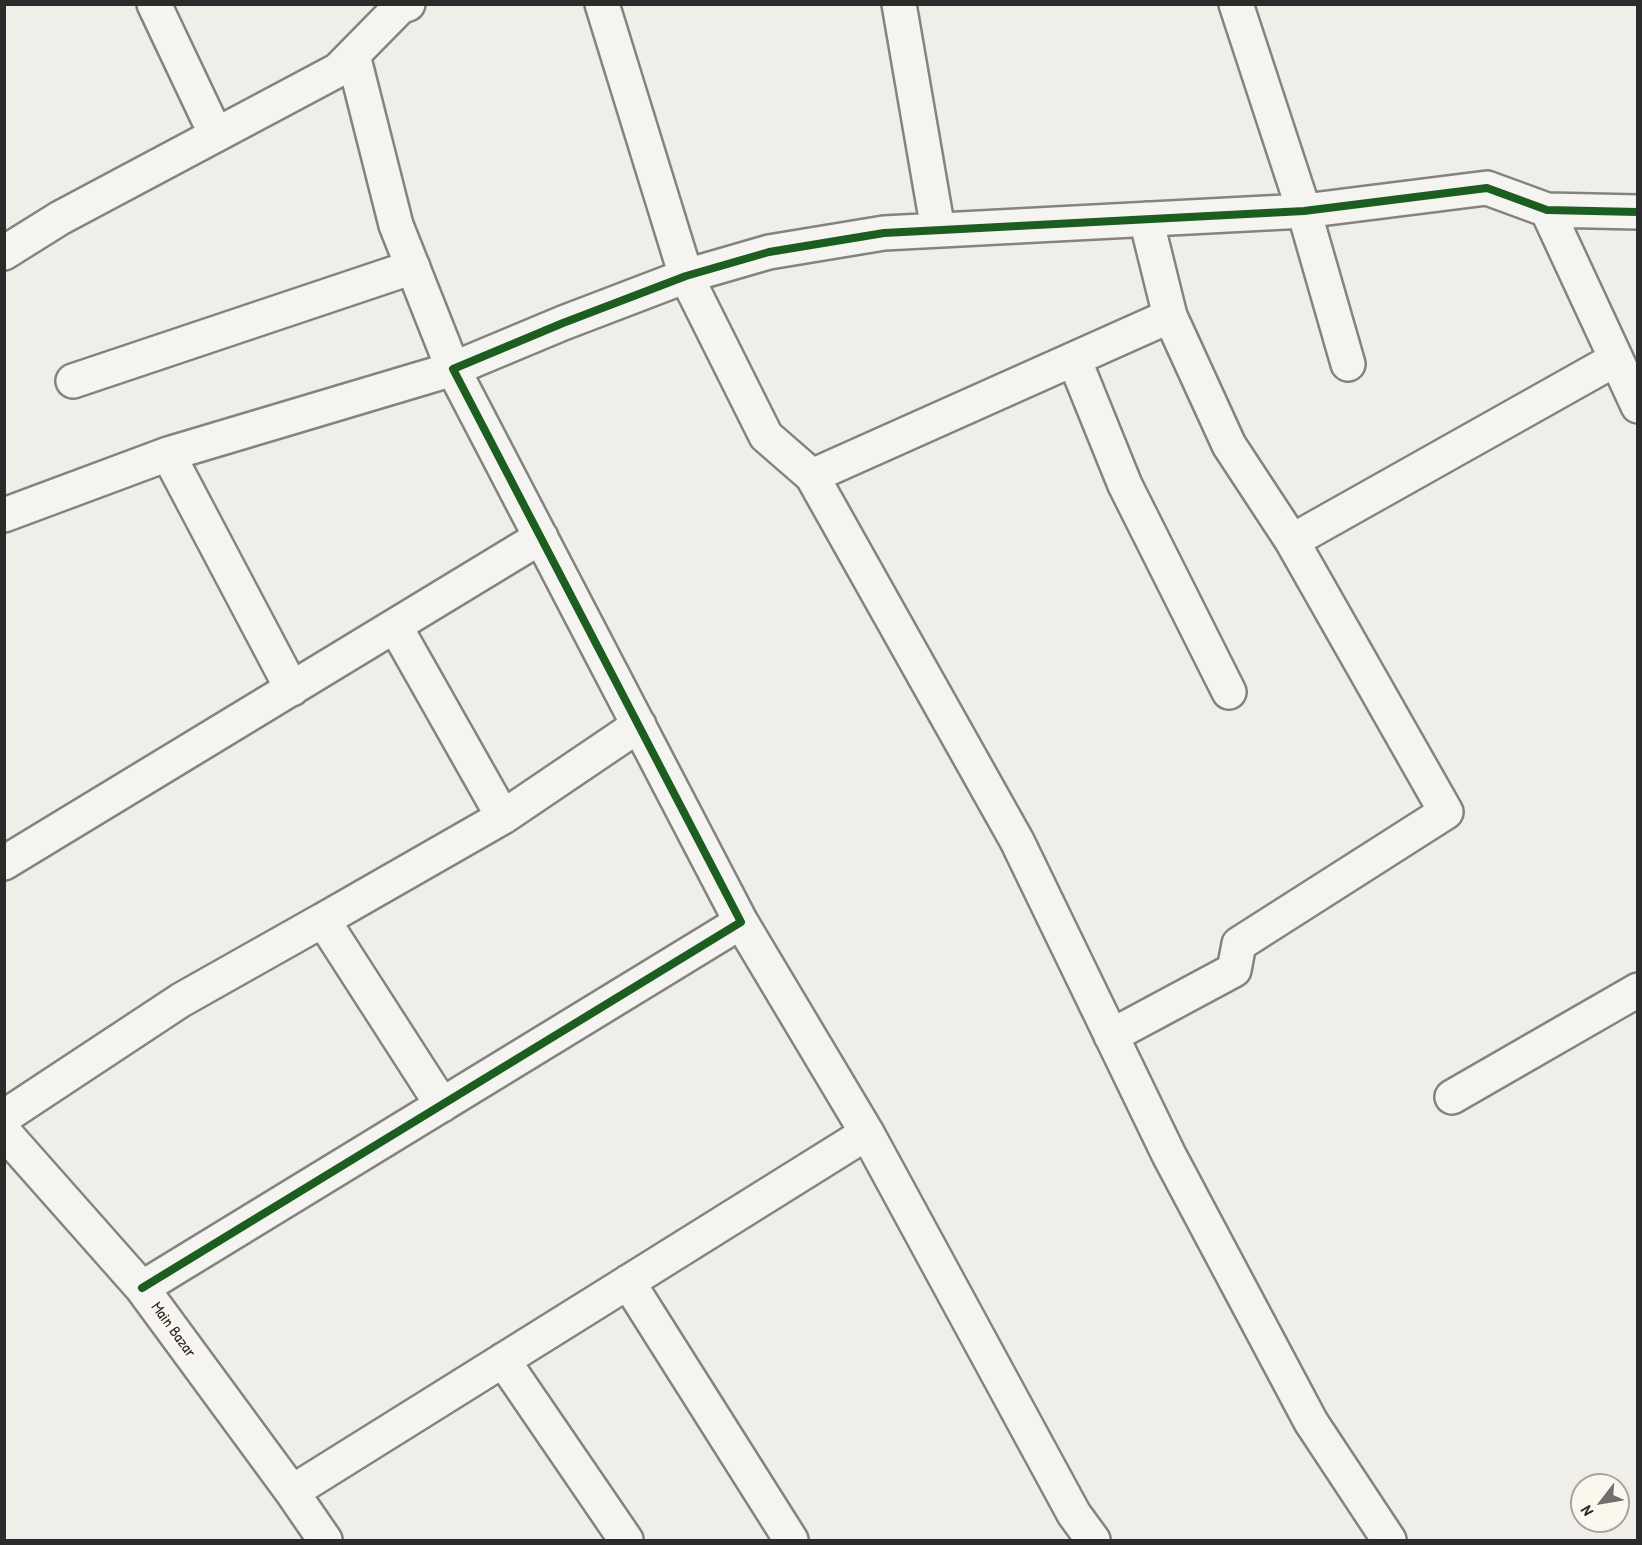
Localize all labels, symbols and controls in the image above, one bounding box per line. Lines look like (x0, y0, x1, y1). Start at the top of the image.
street label: Main Bazar (146, 1298, 200, 1362)
north arrow (1570, 1473, 1630, 1533)
text: N (1575, 1502, 1598, 1521)

